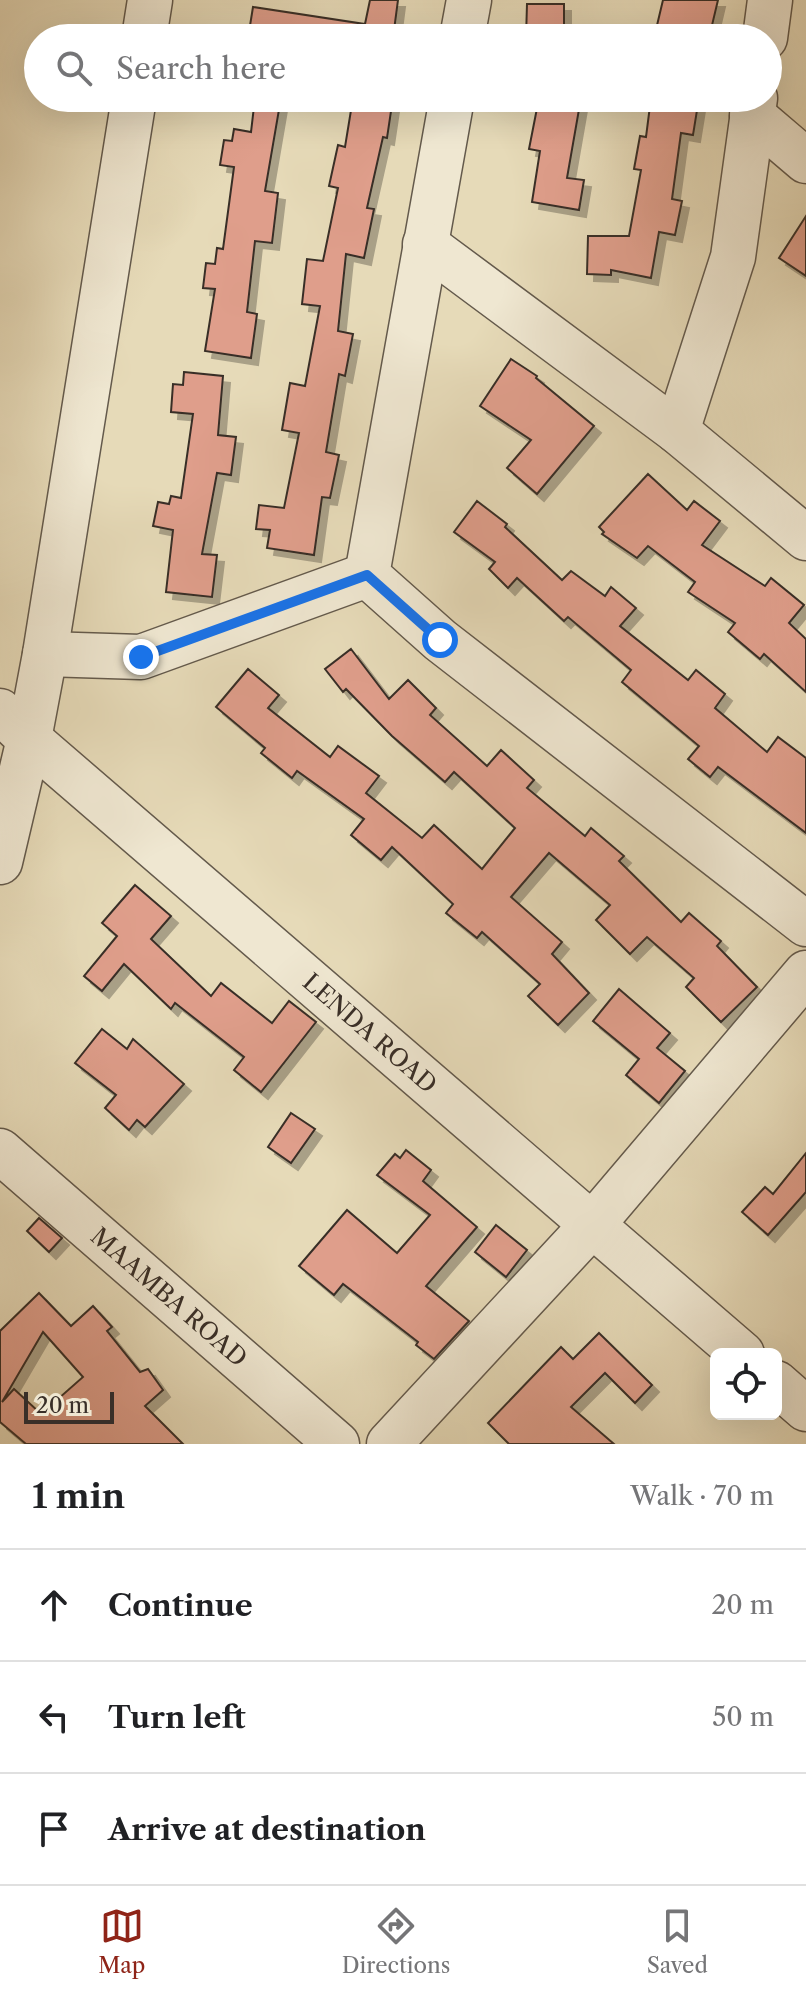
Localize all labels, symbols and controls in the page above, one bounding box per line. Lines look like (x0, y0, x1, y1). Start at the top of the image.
search box (24, 24, 782, 112)
icon: search (52, 46, 96, 90)
text: Search here (116, 50, 286, 87)
route start (422, 622, 458, 658)
route end (123, 639, 159, 675)
street label: LENDA ROAD (297, 967, 443, 1099)
street label: MAAMBA ROAD (85, 1221, 253, 1373)
map controls (710, 1348, 782, 1420)
button: locate (710, 1348, 782, 1420)
scale bar (24, 1388, 114, 1424)
text: 20 m (36, 1392, 89, 1419)
text: 1 min (32, 1475, 125, 1517)
text: Walk · 70 m (630, 1480, 774, 1512)
icon: ahead (32, 1583, 76, 1627)
text: Continue (108, 1587, 253, 1624)
text: 20 m (711, 1589, 774, 1621)
icon: left (32, 1695, 76, 1739)
text: Turn left (108, 1699, 245, 1736)
text: 50 m (712, 1701, 774, 1733)
icon: arrive (32, 1807, 76, 1851)
text: Arrive at destination (108, 1811, 426, 1848)
tab: Map (98, 1904, 145, 1979)
tab: Directions (342, 1904, 450, 1979)
tab: Saved (647, 1904, 708, 1979)

